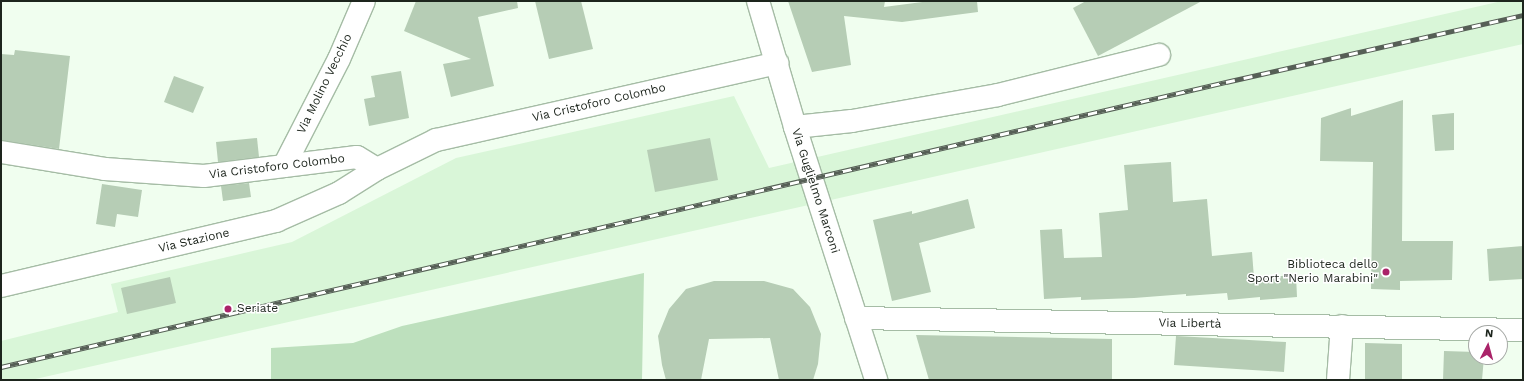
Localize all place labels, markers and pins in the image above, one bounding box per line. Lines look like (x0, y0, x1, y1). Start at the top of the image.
place label: Biblioteca dello Sport "Nerio Marabini" (1247, 258, 1378, 286)
marker: Biblioteca dello Sport "Nerio Marabini" (1381, 267, 1391, 277)
place label: Seriate (237, 302, 278, 316)
marker: Seriate (222, 303, 234, 315)

